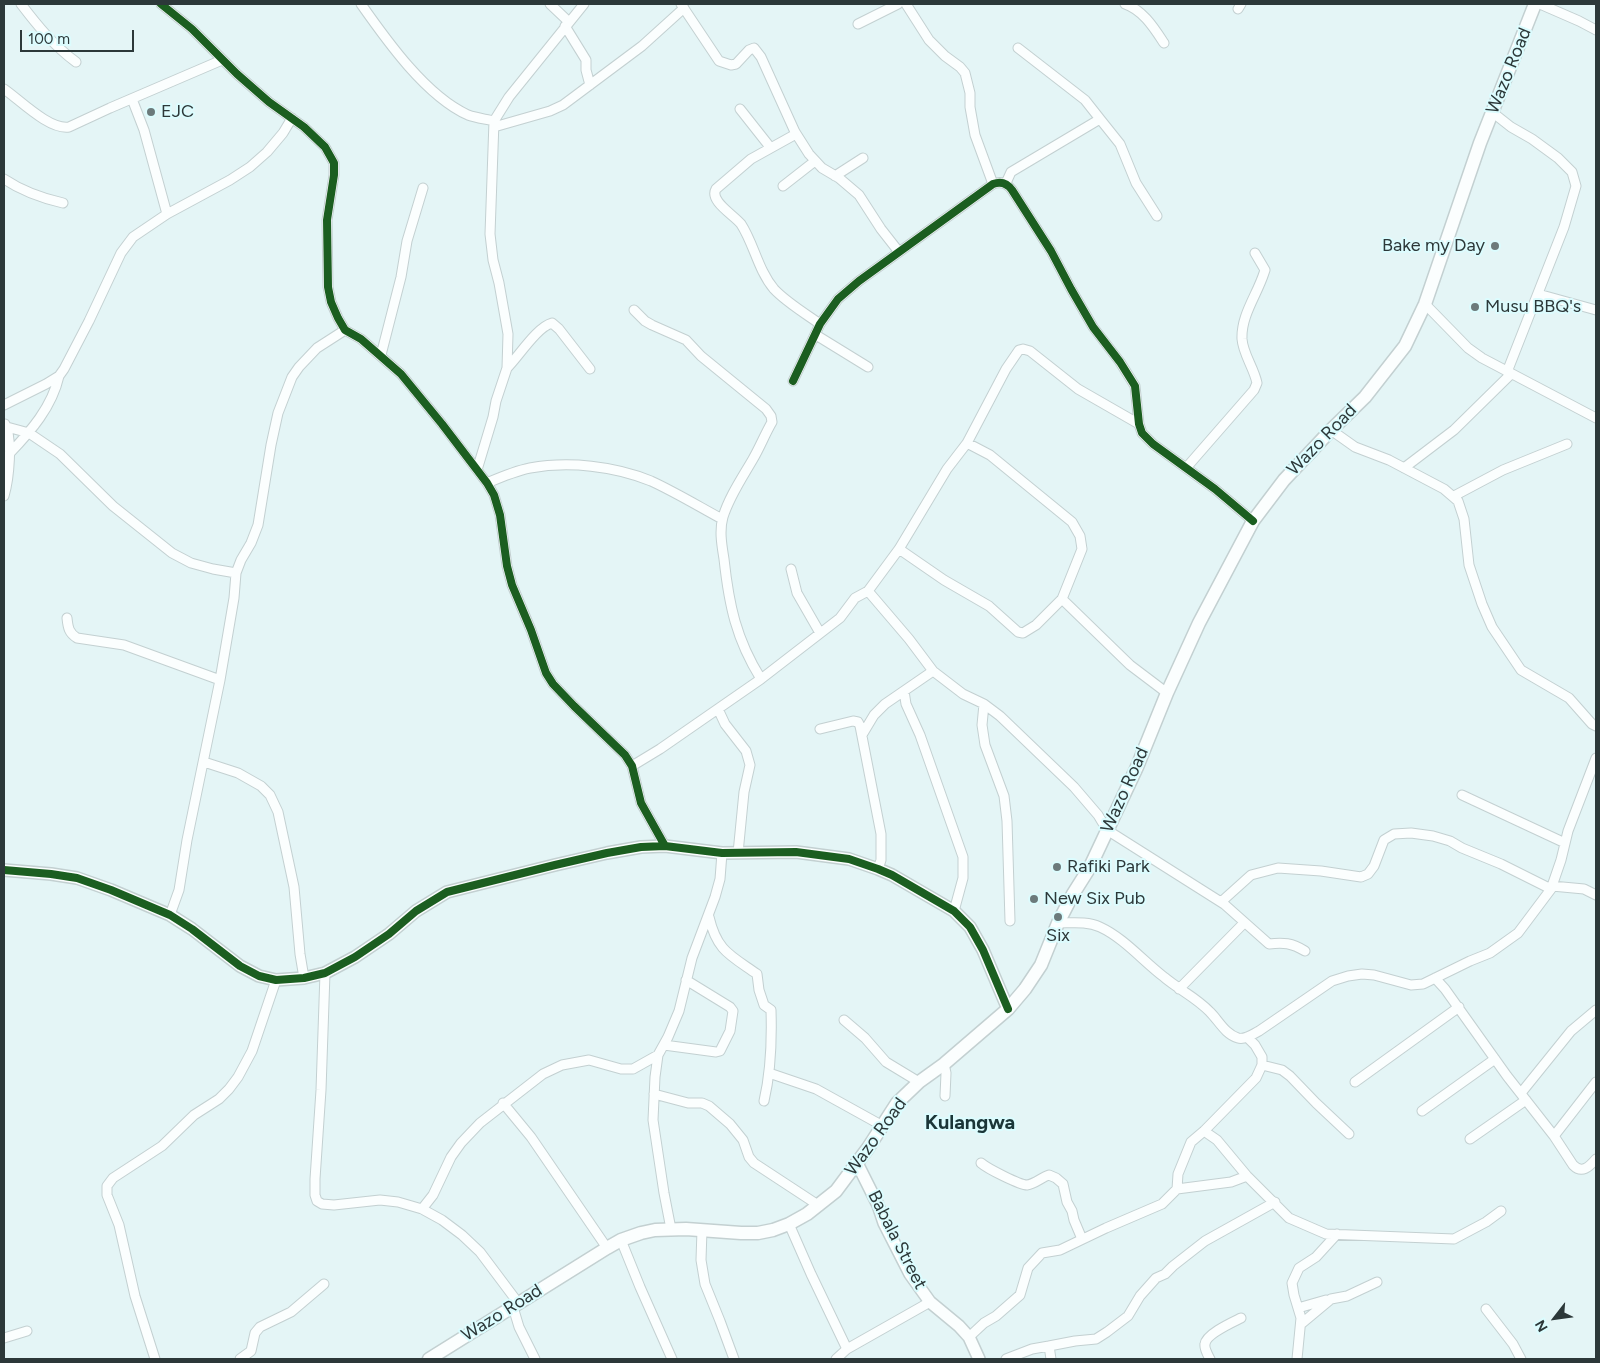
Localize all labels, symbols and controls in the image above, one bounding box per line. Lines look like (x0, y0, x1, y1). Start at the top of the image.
scale bar (22, 20, 136, 52)
street label: Wazo Road (1482, 25, 1536, 117)
text: 100 m (28, 30, 70, 48)
place label: EJC (161, 101, 194, 123)
marker: EJC (145, 106, 157, 118)
place label: Bake my Day (1382, 235, 1485, 257)
marker: Bake my Day (1489, 240, 1501, 252)
place label: Musu BBQ's (1485, 296, 1581, 318)
marker: Musu BBQ's (1469, 301, 1481, 313)
street label: Wazo Road (1283, 400, 1361, 480)
street label: Wazo Road (1097, 744, 1153, 836)
place label: Rafiki Park (1067, 856, 1150, 878)
marker: Rafiki Park (1051, 861, 1063, 873)
place label: New Six Pub (1044, 888, 1145, 910)
marker: New Six Pub (1028, 893, 1040, 905)
marker: Six (1052, 911, 1064, 923)
place label: Six (1046, 925, 1070, 947)
street label: Wazo Road (841, 1094, 911, 1180)
district label: Kulangwa (925, 1111, 1015, 1135)
street label: Babala Street (863, 1187, 931, 1293)
street label: Wazo Road (458, 1280, 546, 1346)
north arrow (1530, 1293, 1580, 1343)
text: N (1532, 1317, 1552, 1335)

